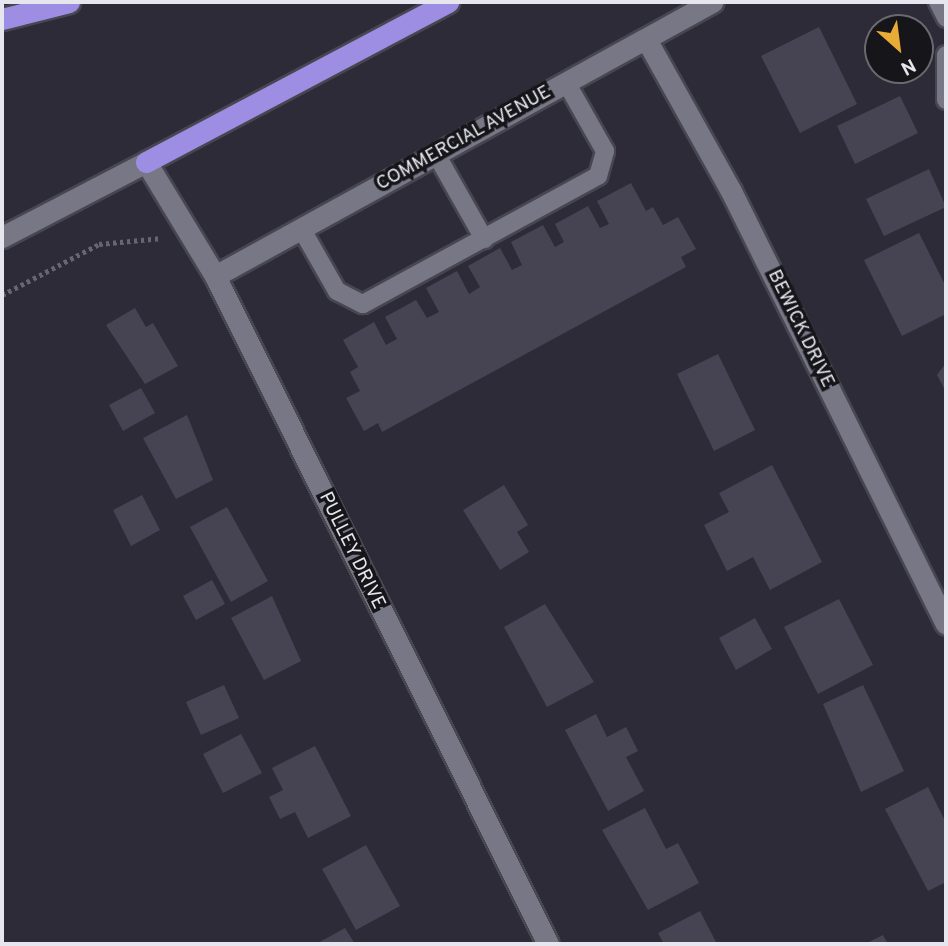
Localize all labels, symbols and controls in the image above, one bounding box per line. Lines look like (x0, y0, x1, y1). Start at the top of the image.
north arrow (864, 14, 934, 84)
text: N (896, 52, 920, 80)
street label: COMMERCIAL AVENUE (372, 81, 556, 197)
street label: BEWICK DRIVE (762, 266, 838, 392)
street label: PULLEY DRIVE (313, 488, 389, 614)

